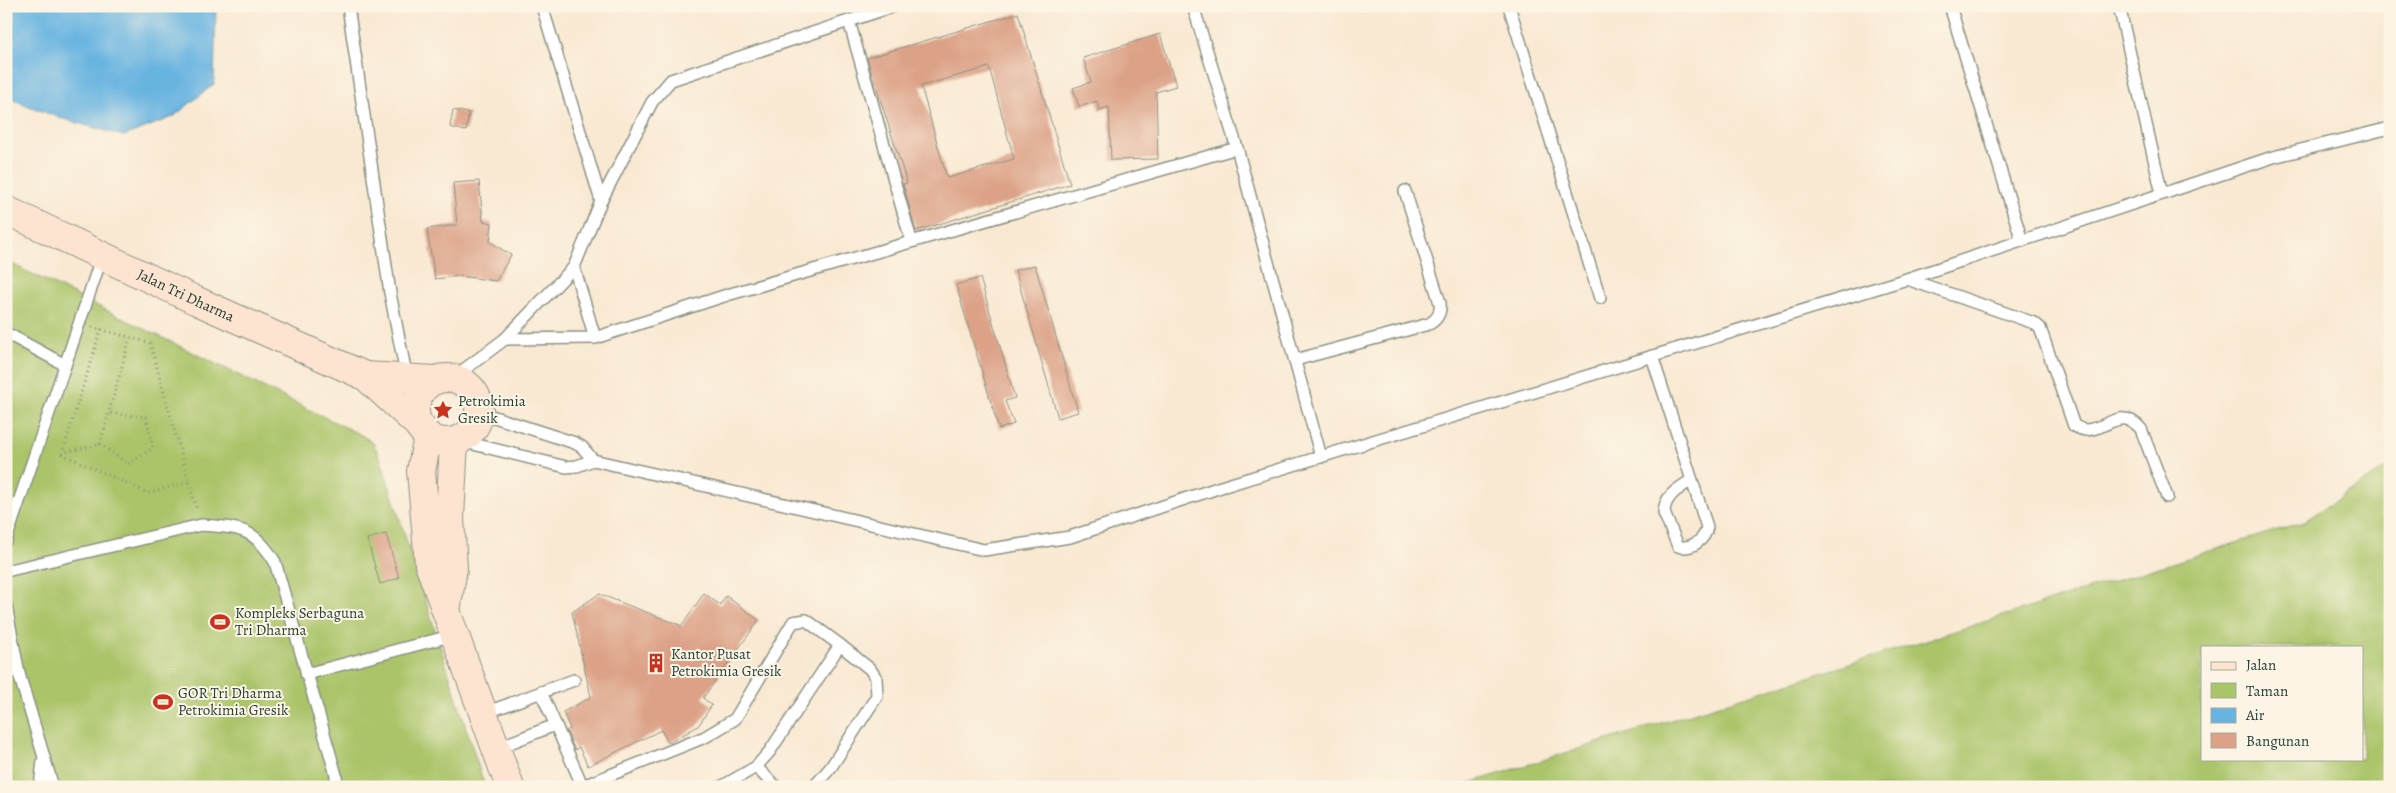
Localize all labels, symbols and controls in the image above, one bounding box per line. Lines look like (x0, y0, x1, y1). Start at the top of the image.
street label: Jalan Tri Dharma (134, 264, 237, 326)
place label: Petrokimia Gresik (458, 391, 526, 428)
place icon: Petrokimia Gresik (432, 399, 454, 421)
place label: Kompleks Serbaguna Tri Dharma (235, 603, 364, 640)
sports icon: Kompleks Serbaguna Tri Dharma (209, 611, 231, 633)
place label: Kantor Pusat Petrokimia Gresik (671, 644, 782, 681)
legend (2201, 646, 2364, 760)
building icon: Kantor Pusat Petrokimia Gresik (645, 652, 667, 674)
text: Jalan (2246, 655, 2276, 675)
text: Taman (2246, 681, 2288, 701)
place label: GOR Tri Dharma Petrokimia Gresik (178, 683, 289, 720)
sports icon: GOR Tri Dharma Petrokimia Gresik (152, 691, 174, 713)
text: Air (2245, 705, 2265, 725)
text: Bangunan (2246, 731, 2309, 751)

